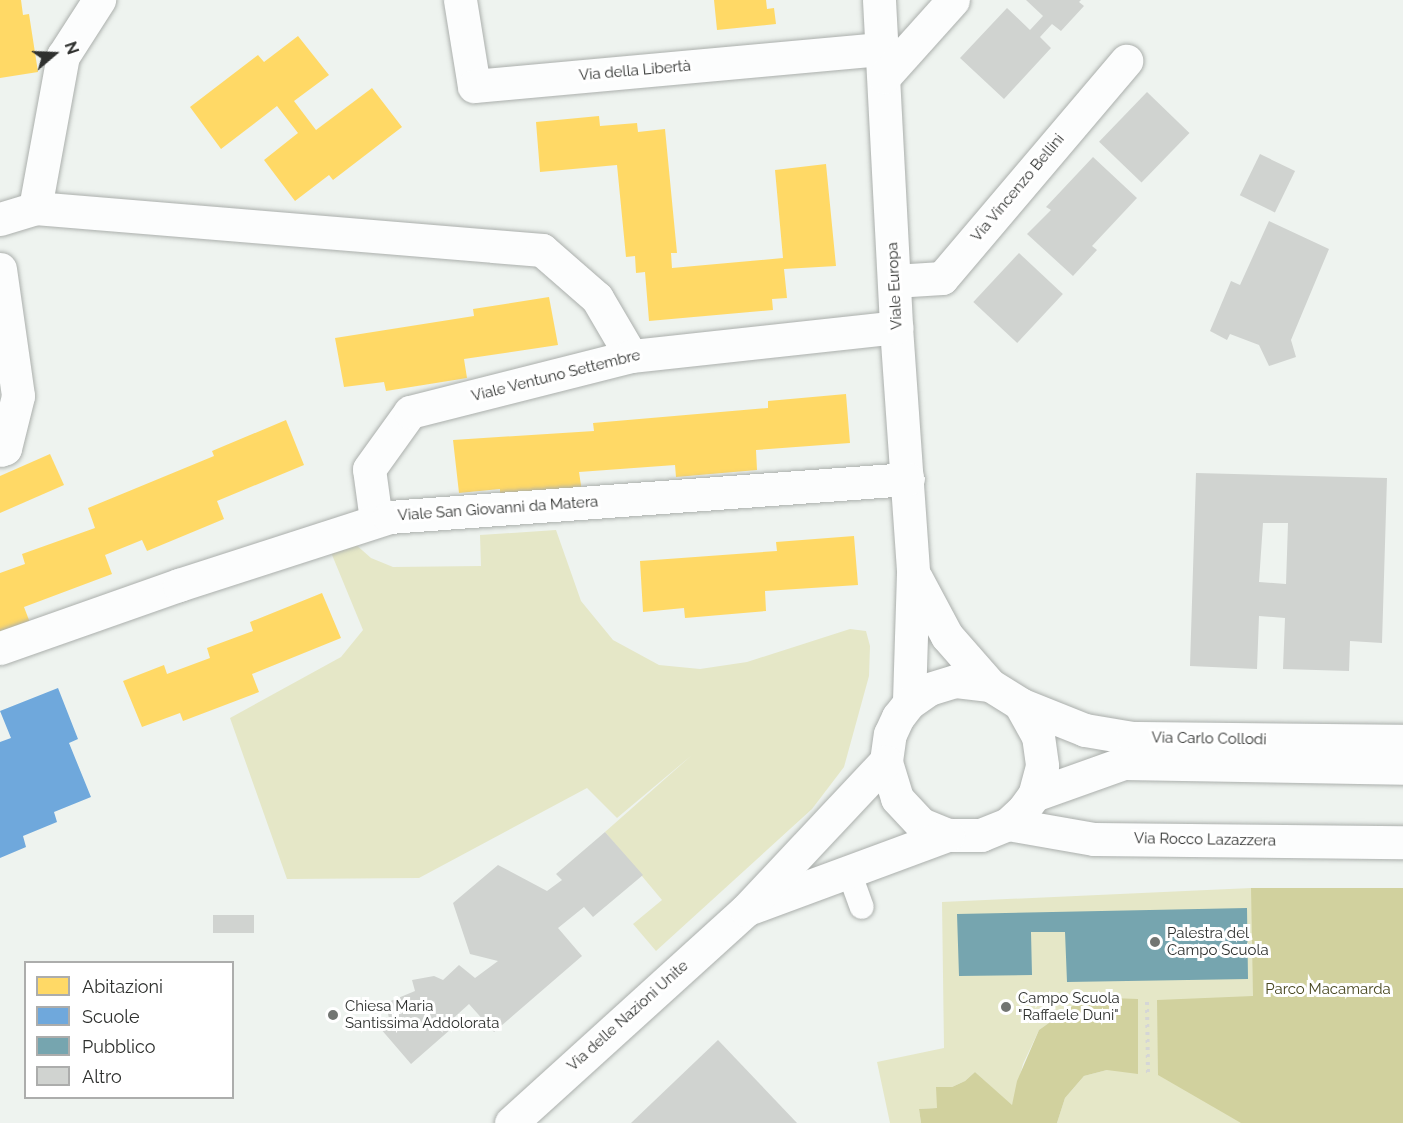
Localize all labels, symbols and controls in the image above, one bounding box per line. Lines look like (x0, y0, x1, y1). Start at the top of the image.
north arrow (24, 24, 84, 84)
text: N (61, 39, 82, 57)
street label: Via della Libertà (578, 57, 692, 85)
street label: Via Vincenzo Bellini (968, 130, 1068, 246)
street label: Viale Europa (884, 242, 906, 330)
street label: Viale Ventuno Settembre (469, 346, 643, 406)
street label: Viale San Giovanni da Matera (397, 493, 599, 525)
street label: Via Carlo Collodi (1151, 729, 1267, 749)
street label: Via Rocco Lazazzera (1134, 830, 1276, 850)
place label: Palestra del Campo Scuola (1167, 924, 1269, 959)
marker: Palestra del Campo Scuola (1148, 935, 1162, 949)
street label: Via delle Nazioni Unite (564, 957, 692, 1075)
legend (24, 961, 234, 1099)
text: Abitazioni (82, 976, 163, 997)
park label: Parco Macamarda (1265, 981, 1391, 999)
place label: Campo Scuola "Raffaele Duni" (1018, 989, 1120, 1024)
place label: Chiesa Maria Santissima Addolorata (345, 997, 500, 1032)
marker: Campo Scuola "Raffaele Duni" (999, 1000, 1013, 1014)
text: Scuole (82, 1006, 140, 1027)
marker: Chiesa Maria Santissima Addolorata (326, 1008, 340, 1022)
text: Pubblico (82, 1036, 155, 1057)
text: Altro (82, 1066, 122, 1087)

